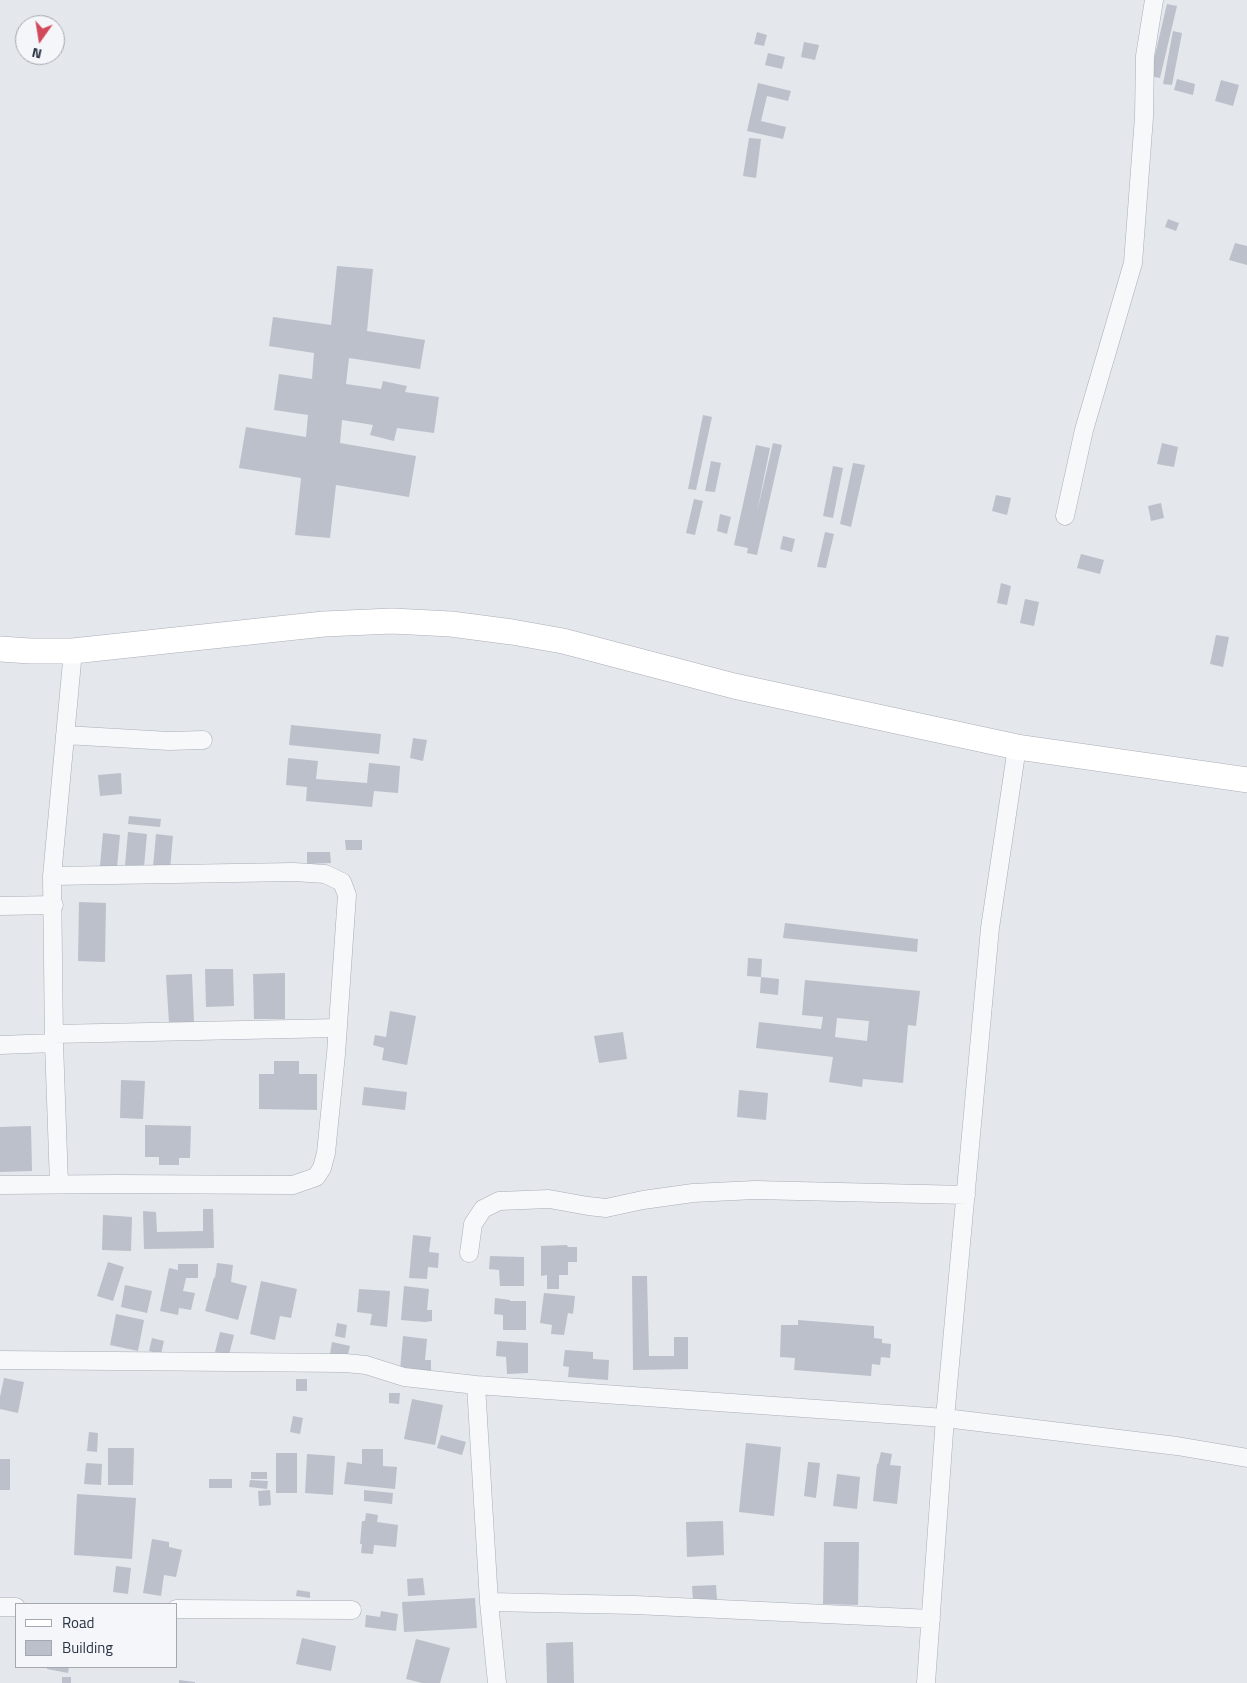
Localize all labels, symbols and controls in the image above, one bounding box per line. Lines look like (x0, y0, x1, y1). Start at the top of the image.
north arrow (15, 15, 65, 65)
text: N (30, 43, 44, 65)
legend (15, 1603, 178, 1668)
text: Road (62, 1611, 94, 1634)
text: Building (62, 1636, 113, 1659)

